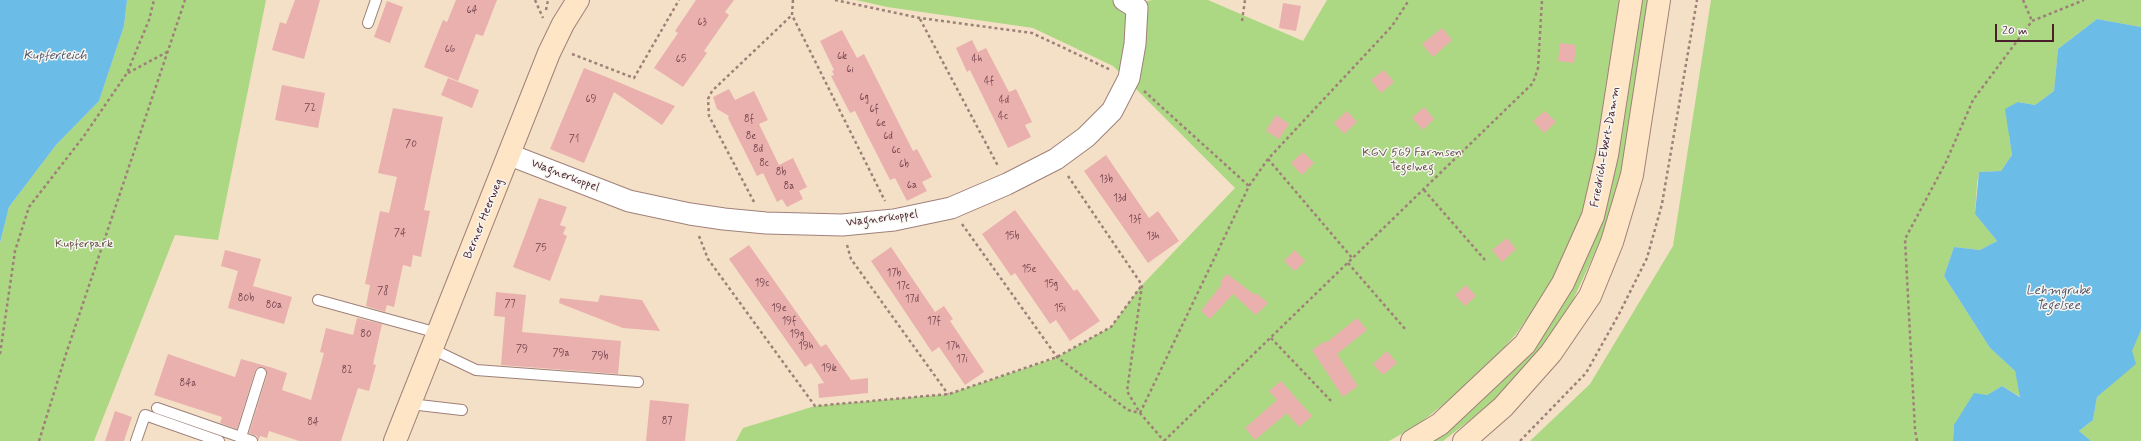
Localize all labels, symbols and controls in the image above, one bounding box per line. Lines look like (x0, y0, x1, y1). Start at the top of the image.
house number: 64 (466, 5, 478, 17)
scale bar (1997, 16, 2056, 42)
house number: 63 (697, 17, 707, 29)
text: 20 m (2002, 23, 2028, 39)
house number: 66 (445, 44, 455, 56)
water label: Kupferteich (23, 48, 87, 64)
house number: 6k (837, 51, 847, 63)
house number: 65 (676, 54, 686, 66)
house number: 4h (972, 54, 982, 66)
house number: 6i (846, 64, 854, 76)
house number: 4f (984, 76, 994, 88)
street label: Friedrich-Ebert-Damm (1588, 85, 1624, 209)
house number: 6g (859, 92, 869, 104)
house number: 69 (585, 94, 597, 106)
house number: 4d (999, 95, 1009, 107)
house number: 72 (304, 103, 316, 115)
house number: 6f (869, 104, 879, 116)
house number: 4c (998, 111, 1008, 123)
house number: 8f (744, 114, 754, 126)
house number: 6e (876, 118, 886, 130)
house number: 8e (746, 131, 756, 143)
house number: 6d (883, 131, 893, 143)
house number: 71 (569, 134, 579, 146)
house number: 70 (405, 139, 417, 151)
house number: 8d (753, 144, 763, 156)
house number: 6c (891, 145, 901, 157)
park label: KGV 569 Farmsen Tegelweg (1362, 146, 1462, 174)
street label: Wagnerkoppel (529, 156, 601, 196)
house number: 8c (759, 158, 769, 170)
house number: 6b (899, 159, 909, 171)
house number: 8b (776, 167, 786, 179)
house number: 13b (1099, 174, 1113, 186)
street label: Berner Heerweg (461, 177, 507, 261)
house number: 6a (907, 180, 917, 192)
house number: 8a (784, 181, 794, 193)
house number: 13d (1113, 193, 1127, 205)
street label: Wagnerkoppel (845, 207, 919, 231)
house number: 13f (1129, 214, 1141, 226)
house number: 74 (394, 228, 406, 240)
house number: 15b (1005, 231, 1019, 243)
house number: 13h (1146, 231, 1160, 243)
park label: Kupferpark (55, 237, 113, 251)
house number: 75 (535, 243, 547, 255)
house number: 15e (1022, 264, 1036, 276)
house number: 17b (887, 268, 901, 280)
house number: 19c (755, 278, 769, 290)
house number: 15g (1044, 279, 1058, 291)
house number: 17c (896, 281, 910, 293)
water label: Lehmgrube Tegelsee (2026, 283, 2090, 314)
house number: 78 (377, 286, 389, 298)
house number: 80b (238, 293, 254, 305)
house number: 17d (905, 294, 919, 306)
house number: 77 (504, 299, 516, 311)
house number: 80a (266, 300, 282, 312)
house number: 19e (771, 303, 787, 315)
house number: 15i (1054, 303, 1066, 315)
house number: 19f (782, 316, 796, 328)
house number: 17f (927, 316, 941, 328)
house number: 80 (360, 329, 372, 341)
house number: 19g (790, 329, 804, 341)
house number: 19h (798, 341, 814, 353)
house number: 17h (946, 341, 960, 353)
house number: 79 (516, 344, 528, 356)
house number: 79a (552, 348, 570, 360)
house number: 79b (592, 351, 608, 363)
house number: 17i (956, 354, 968, 366)
house number: 19k (821, 363, 837, 375)
house number: 82 (342, 365, 352, 377)
house number: 84a (180, 378, 196, 390)
house number: 87 (662, 416, 672, 428)
house number: 84 (307, 417, 319, 429)

